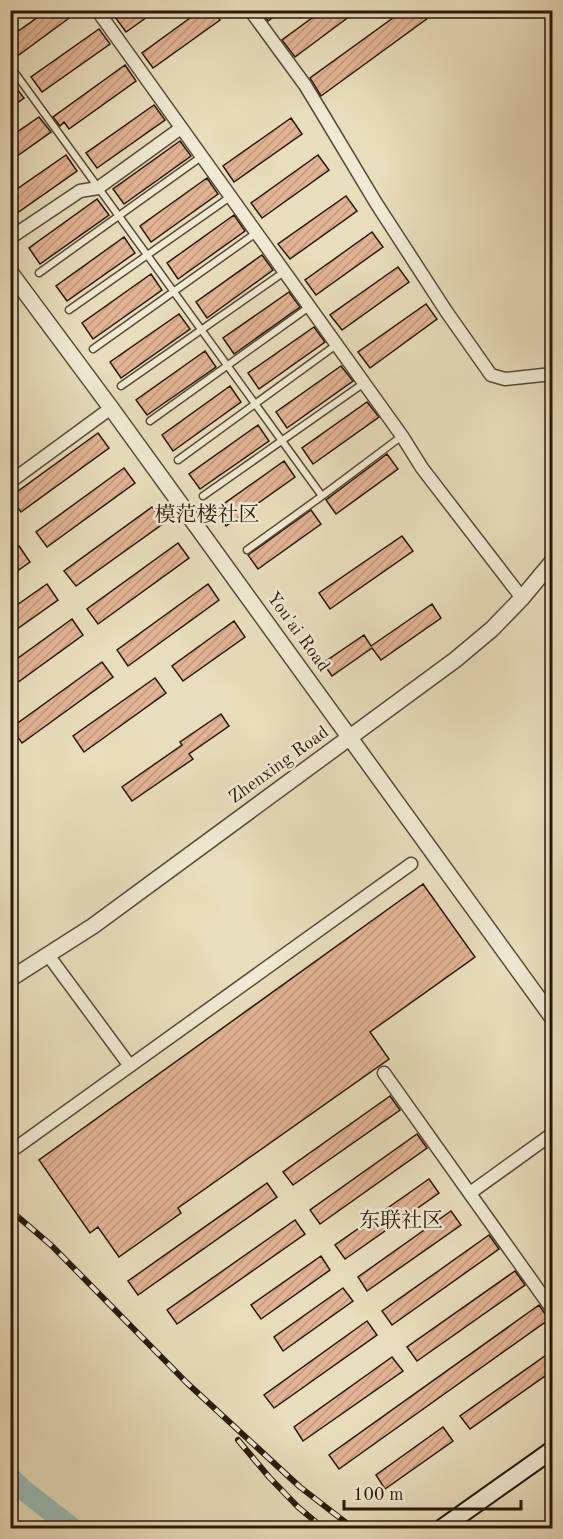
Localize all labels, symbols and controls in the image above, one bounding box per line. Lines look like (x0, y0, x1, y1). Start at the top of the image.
district label: 模范楼社区 (155, 503, 260, 526)
street label: You'ai Road (263, 589, 333, 675)
street label: Zhenxing Road (226, 723, 332, 807)
district label: 东联社区 (359, 1209, 443, 1232)
scale bar (344, 1473, 521, 1511)
text: 100 m (353, 1486, 404, 1504)

